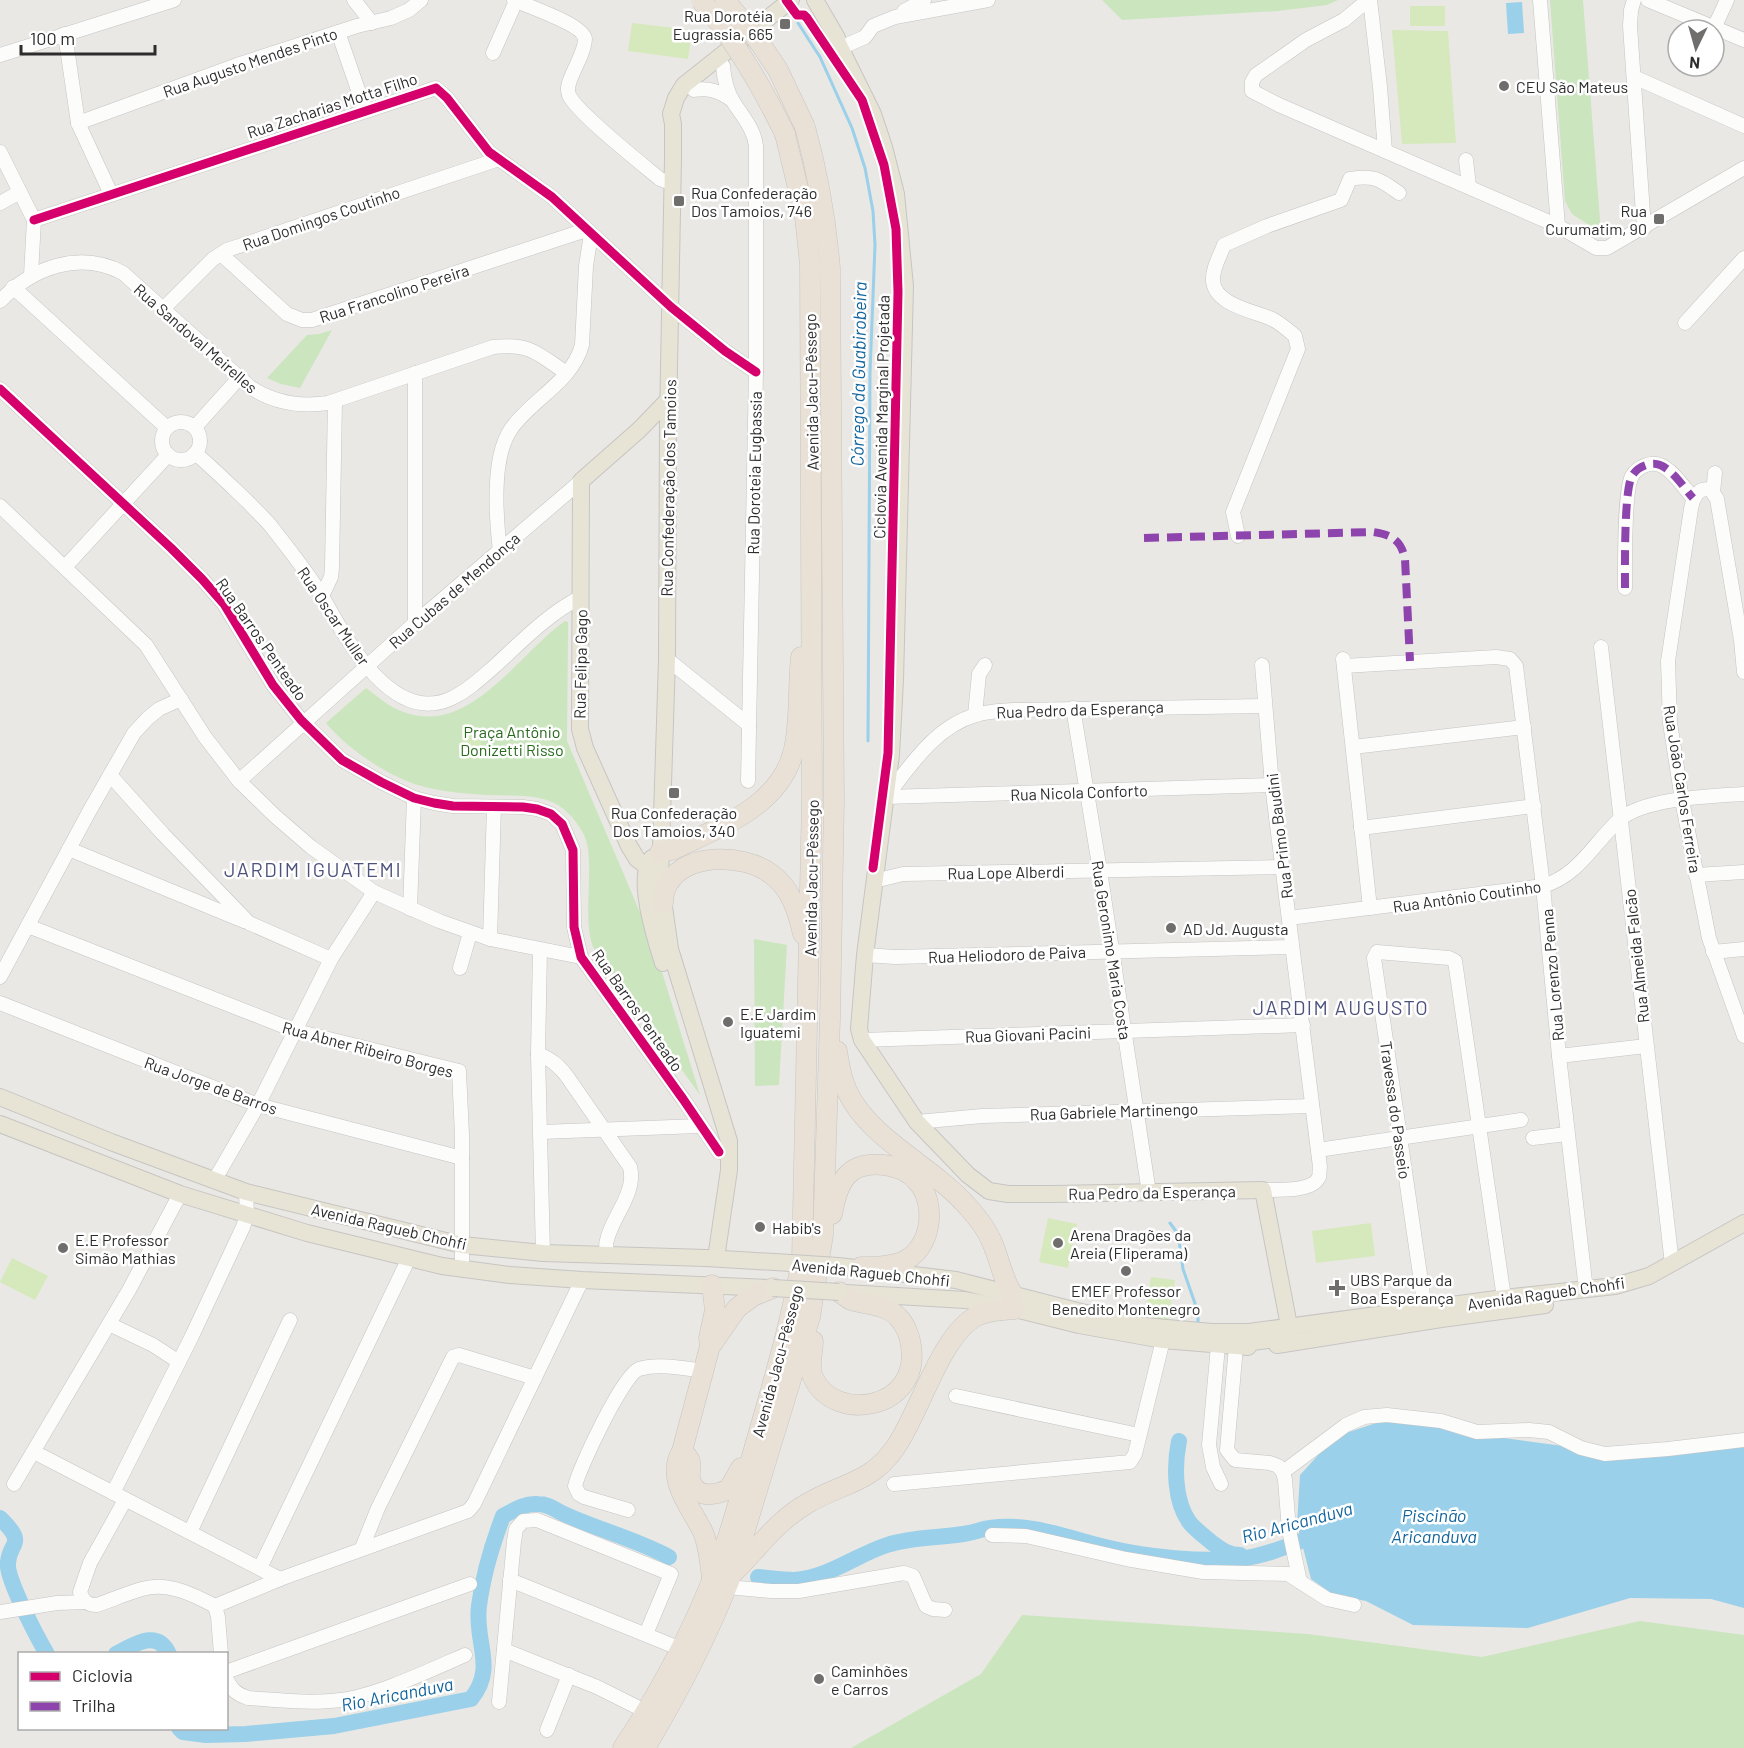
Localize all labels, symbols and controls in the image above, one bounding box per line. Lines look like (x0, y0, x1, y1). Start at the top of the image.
place label: Rua Dorotéia Eugrassia, 665 (673, 6, 773, 43)
marker: Rua Dorotéia Eugrassia, 665 (778, 17, 792, 31)
scale bar (21, 18, 154, 56)
north arrow (1666, 18, 1726, 78)
street label: Rua Augusto Mendes Pinto (160, 23, 340, 101)
text: 100 m (30, 27, 75, 49)
text: N (1689, 54, 1701, 73)
street label: Rua Zacharias Motta Filho (244, 68, 420, 142)
place label: CEU São Mateus (1516, 77, 1628, 96)
marker: CEU São Mateus (1497, 79, 1511, 93)
street label: Rua Domingos Coutinho (240, 182, 402, 254)
place label: Rua Confederação Dos Tamoios, 746 (691, 183, 818, 220)
marker: Rua Confederação Dos Tamoios, 746 (672, 194, 686, 208)
place label: Rua Curumatim, 90 (1545, 201, 1647, 238)
marker: Rua Curumatim, 90 (1652, 212, 1666, 226)
street label: Rua Francolino Pereira (317, 260, 471, 326)
street label: Rua Sandoval Meirelles (130, 279, 262, 397)
water label: Córrego da Guabirobeira (845, 281, 871, 467)
street label: Ciclovia Avenida Marginal Projetada (869, 295, 893, 539)
street label: Avenida Jacu-Pêssego (800, 313, 822, 471)
street label: Rua Confederação dos Tamoios (657, 379, 679, 597)
street label: Rua Doroteia Eugbassia (743, 391, 765, 555)
street label: Rua Cubas de Mendonça (385, 528, 523, 652)
street label: Rua Oscar Muller (294, 563, 374, 669)
street label: Rua Barros Penteado (213, 574, 311, 704)
street label: Rua Felipa Gago (570, 609, 590, 719)
street label: Rua Pedro da Esperança (996, 697, 1164, 721)
street label: Rua João Carlos Ferreira (1660, 704, 1706, 874)
park label: Praça Antônio Donizetti Risso (460, 722, 564, 759)
street label: Rua Primo Baudini (1262, 772, 1296, 900)
street label: Rua Nicola Conforto (1010, 780, 1148, 804)
marker: Rua Confederação Dos Tamoios, 340 (667, 786, 681, 800)
street label: Avenida Jacu-Pêssego (800, 799, 822, 957)
place label: Rua Confederação Dos Tamoios, 340 (611, 803, 737, 840)
district label: JARDIM IGUATEMI (224, 857, 402, 881)
street label: Rua Geronimo Maria Costa (1088, 859, 1136, 1041)
street label: Rua Lope Alberdi (947, 861, 1065, 883)
street label: Rua Antônio Coutinho (1392, 876, 1542, 916)
street label: Rua Almeida Falcão (1620, 888, 1652, 1024)
street label: Rua Lorenzo Penna (1537, 908, 1567, 1042)
place label: AD Jd. Augusta (1183, 919, 1289, 938)
marker: AD Jd. Augusta (1164, 921, 1178, 935)
street label: Rua Heliodoro de Paiva (928, 942, 1086, 966)
street label: Rua Barros Penteado (589, 945, 687, 1075)
district label: JARDIM AUGUSTO (1253, 995, 1429, 1019)
place label: E.E Jardim Iguatemi (740, 1004, 816, 1041)
marker: E.E Jardim Iguatemi (721, 1015, 735, 1029)
street label: Rua Abner Ribeiro Borges (281, 1017, 455, 1081)
street label: Rua Giovani Pacini (965, 1022, 1091, 1046)
street label: Travessa do Passeio (1377, 1040, 1415, 1180)
street label: Rua Jorge de Barros (142, 1052, 280, 1118)
street label: Rua Gabriele Martinengo (1029, 1099, 1199, 1123)
street label: Rua Pedro da Esperança (1068, 1181, 1236, 1203)
street label: Avenida Ragueb Chohfi (309, 1199, 469, 1253)
place label: Habib's (772, 1218, 821, 1237)
marker: Habib's (753, 1220, 767, 1234)
place label: Arena Dragões da Areia (Fliperama) (1070, 1225, 1191, 1262)
place label: E.E Professor Simão Mathias (75, 1230, 176, 1267)
marker: Arena Dragões da Areia (Fliperama) (1051, 1236, 1065, 1250)
marker: E.E Professor Simão Mathias (56, 1241, 70, 1255)
street label: Avenida Ragueb Chohfi (791, 1254, 951, 1290)
marker: EMEF Professor Benedito Montenegro (1119, 1264, 1133, 1278)
place label: UBS Parque da Boa Esperança (1350, 1270, 1454, 1307)
street label: Avenida Ragueb Chohfi (1466, 1273, 1626, 1313)
marker: UBS Parque da Boa Esperança (1328, 1279, 1346, 1297)
place label: EMEF Professor Benedito Montenegro (1052, 1281, 1200, 1318)
street label: Avenida Jacu-Pêssego (747, 1283, 807, 1439)
water label: Rio Aricanduva (1239, 1497, 1355, 1547)
water label: Piscinão Aricanduva (1391, 1504, 1477, 1547)
legend (18, 1652, 228, 1730)
place label: Caminhões e Carros (831, 1661, 908, 1698)
text: Ciclovia (72, 1664, 133, 1686)
water label: Rio Aricanduva (339, 1672, 455, 1716)
marker: Caminhões e Carros (812, 1672, 826, 1686)
text: Trilha (72, 1694, 116, 1716)

